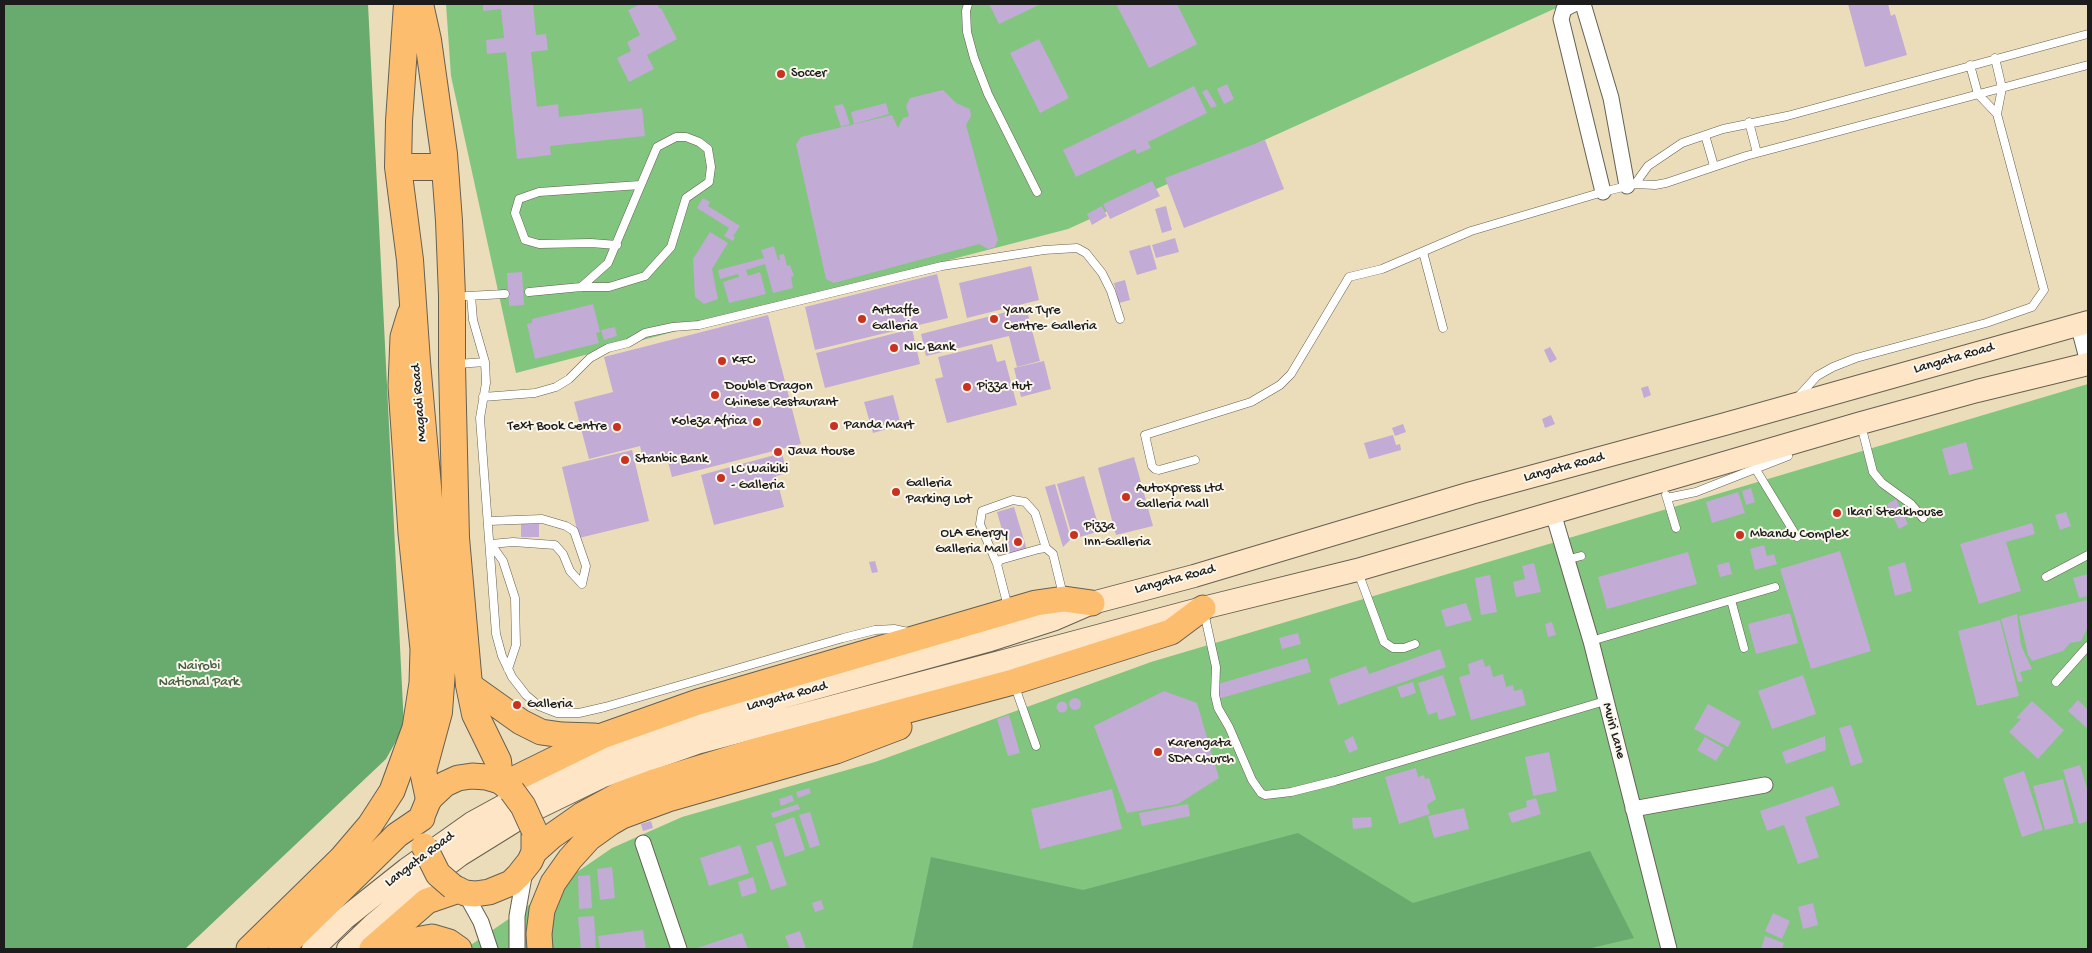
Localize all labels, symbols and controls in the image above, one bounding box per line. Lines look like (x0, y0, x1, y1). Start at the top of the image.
place label: Soccer (791, 66, 826, 82)
marker: Soccer (775, 68, 787, 80)
place label: Artcaffe Galleria (872, 303, 919, 336)
place label: Yana Tyre Centre- Galleria (1004, 303, 1097, 336)
marker: Artcaffe Galleria (856, 313, 868, 325)
marker: Yana Tyre Centre- Galleria (988, 313, 1000, 325)
place label: NIC Bank (904, 340, 955, 356)
street label: Langata Road (1912, 340, 1996, 378)
marker: NIC Bank (888, 342, 900, 354)
place label: KFC (732, 353, 754, 369)
marker: KFC (716, 355, 728, 367)
street label: Magadi Road (408, 363, 432, 443)
place label: Double Dragon Chinese Restaurant (725, 379, 838, 412)
place label: Pizza Hut (977, 379, 1031, 395)
marker: Pizza Hut (961, 381, 973, 393)
marker: Double Dragon Chinese Restaurant (709, 389, 721, 401)
place label: Koleza Africa (671, 414, 747, 430)
marker: Koleza Africa (751, 416, 763, 428)
place label: Panda Mart (844, 418, 914, 434)
place label: Text Book Centre (507, 419, 607, 435)
marker: Panda Mart (828, 420, 840, 432)
marker: Text Book Centre (611, 421, 623, 433)
place label: Java House (788, 444, 855, 460)
marker: Java House (772, 446, 784, 458)
street label: Langata Road (1522, 449, 1606, 487)
place label: Stanbic Bank (635, 452, 708, 468)
marker: Stanbic Bank (619, 454, 631, 466)
place label: LC Waikiki - Galleria (731, 462, 788, 494)
marker: LC Waikiki - Galleria (715, 472, 727, 484)
place label: Galleria Parking Lot (906, 476, 972, 508)
place label: AutoXpress Ltd Galleria Mall (1136, 481, 1223, 514)
marker: Galleria Parking Lot (890, 486, 902, 498)
marker: AutoXpress Ltd Galleria Mall (1120, 491, 1132, 503)
place label: Ikari Steakhouse (1847, 505, 1943, 521)
marker: Ikari Steakhouse (1831, 507, 1843, 519)
place label: Pizza Inn-Galleria (1084, 519, 1151, 552)
place label: OLA Energy Galleria Mall (935, 526, 1008, 558)
place label: Mbandu Complex (1750, 527, 1849, 543)
marker: Pizza Inn-Galleria (1068, 529, 1080, 541)
marker: Mbandu Complex (1734, 529, 1746, 541)
marker: OLA Energy Galleria Mall (1012, 536, 1024, 548)
street label: Langata Road (1133, 561, 1217, 599)
park label: Nairobi National Park (159, 659, 239, 692)
street label: Langata Road (745, 678, 829, 716)
place label: Galleria (527, 697, 573, 713)
marker: Galleria (511, 699, 523, 711)
street label: Muiri Lane (1597, 701, 1629, 761)
place label: Karengata SDA Church (1168, 736, 1234, 769)
marker: Karengata SDA Church (1152, 746, 1164, 758)
street label: Langata Road (382, 828, 458, 892)

